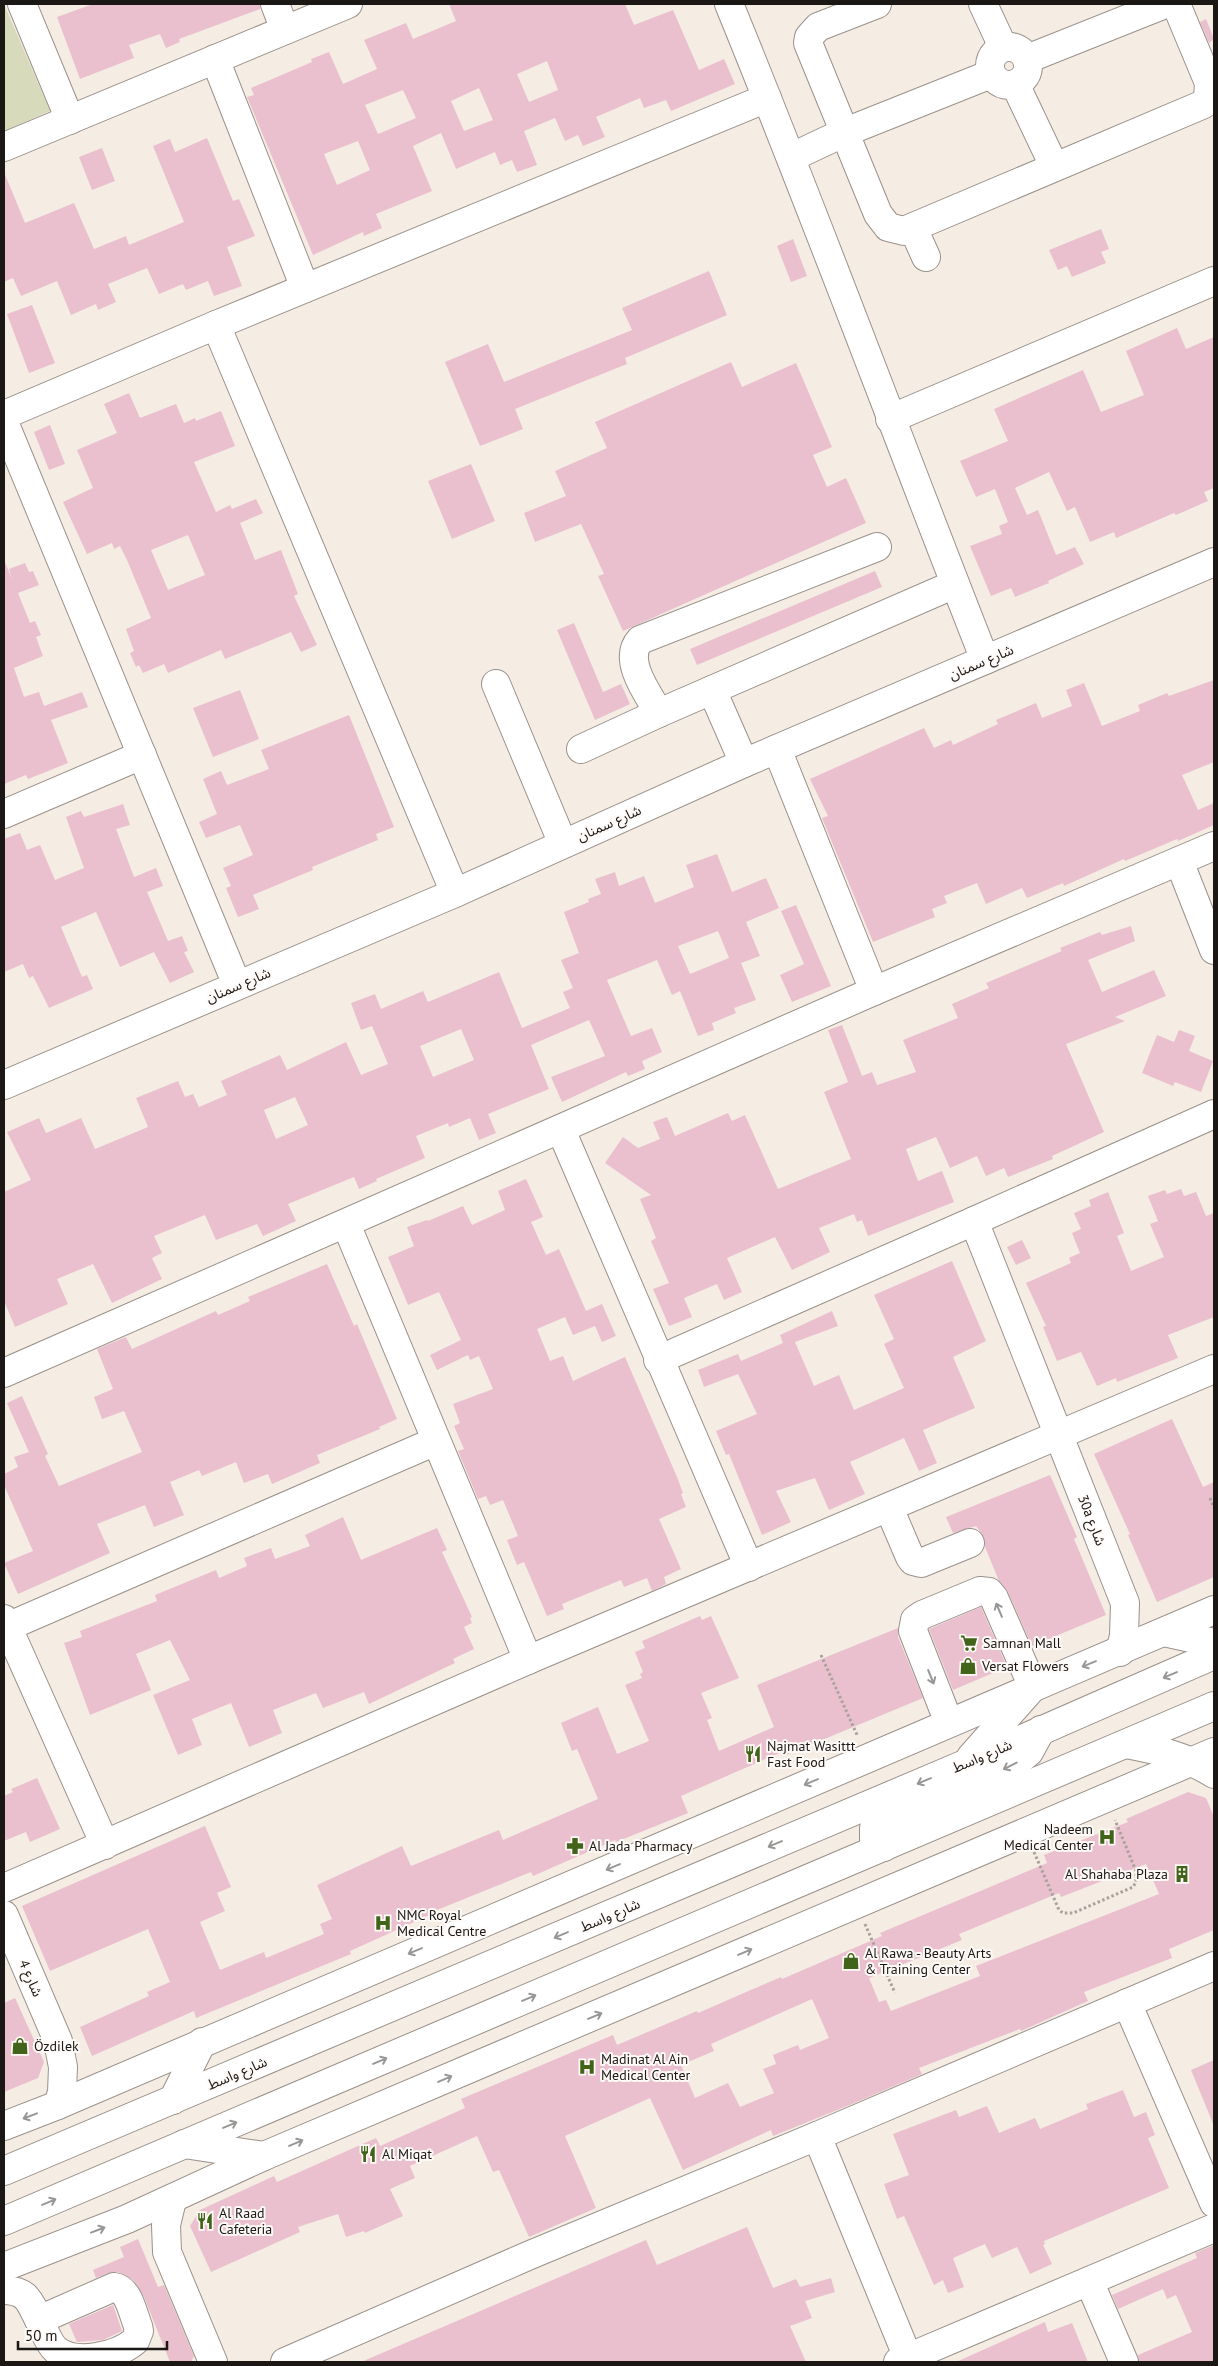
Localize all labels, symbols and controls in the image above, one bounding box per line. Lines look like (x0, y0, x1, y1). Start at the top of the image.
street label: شارع سمنان (946, 640, 1017, 686)
street label: شارع سمنان (574, 801, 645, 847)
street label: شارع سمنان (203, 963, 274, 1009)
street label: 30a شارع (1072, 1492, 1110, 1549)
one-way arrow (994, 1603, 1004, 1618)
supermarket icon: Samnan Mall (959, 1633, 979, 1653)
place label: Samnan Mall (983, 1634, 1061, 1652)
shop icon: Versat Flowers (958, 1656, 978, 1676)
place label: Versat Flowers (981, 1657, 1069, 1675)
one-way arrow (1082, 1660, 1097, 1670)
one-way arrow (926, 1669, 936, 1684)
one-way arrow (1163, 1670, 1178, 1680)
street label: شارع واسط (949, 1735, 1015, 1778)
place label: Najmat Wasittt Fast Food (767, 1737, 856, 1771)
restaurant icon: Najmat Wasittt Fast Food (743, 1744, 763, 1764)
one-way arrow (1003, 1762, 1018, 1771)
one-way arrow (917, 1777, 932, 1786)
one-way arrow (803, 1779, 818, 1788)
place label: Nadeem Medical Center (1004, 1820, 1093, 1854)
hospital icon: Nadeem Medical Center (1097, 1827, 1117, 1847)
pharmacy icon: Al Jada Pharmacy (565, 1836, 585, 1856)
place label: Al Jada Pharmacy (589, 1837, 693, 1855)
one-way arrow (767, 1841, 782, 1850)
one-way arrow (606, 1862, 621, 1872)
building icon: Al Shahaba Plaza (1172, 1864, 1192, 1884)
place label: Al Shahaba Plaza (1065, 1865, 1168, 1883)
street label: شارع واسط (577, 1894, 643, 1937)
place label: NMC Royal Medical Centre (397, 1906, 486, 1940)
hospital icon: NMC Royal Medical Centre (373, 1913, 393, 1933)
one-way arrow (553, 1932, 568, 1941)
place label: Al Rawa - Beauty Arts & Training Center (865, 1944, 992, 1978)
one-way arrow (408, 1947, 423, 1956)
one-way arrow (737, 1947, 752, 1957)
shop icon: Al Rawa - Beauty Arts & Training Center (841, 1951, 861, 1971)
street label: شارع 4 (13, 1957, 47, 2000)
one-way arrow (521, 1992, 536, 2002)
one-way arrow (587, 2010, 602, 2020)
shop icon: Özdilek (10, 2036, 30, 2056)
place label: Özdilek (34, 2037, 79, 2055)
place label: Madinat Al Ain Medical Center (601, 2050, 691, 2084)
street label: شارع واسط (204, 2052, 270, 2095)
one-way arrow (372, 2056, 387, 2066)
hospital icon: Madinat Al Ain Medical Center (577, 2057, 597, 2077)
one-way arrow (438, 2074, 453, 2083)
one-way arrow (23, 2111, 38, 2121)
one-way arrow (222, 2119, 237, 2129)
one-way arrow (288, 2137, 303, 2147)
restaurant icon: Al Miqat (358, 2144, 378, 2164)
place label: Al Miqat (382, 2145, 432, 2163)
one-way arrow (41, 2197, 56, 2206)
place label: Al Raad Cafeteria (219, 2204, 272, 2238)
restaurant icon: Al Raad Cafeteria (195, 2211, 215, 2231)
one-way arrow (90, 2225, 105, 2235)
scale bar (18, 2318, 166, 2350)
text: 50 m (25, 2326, 58, 2345)

